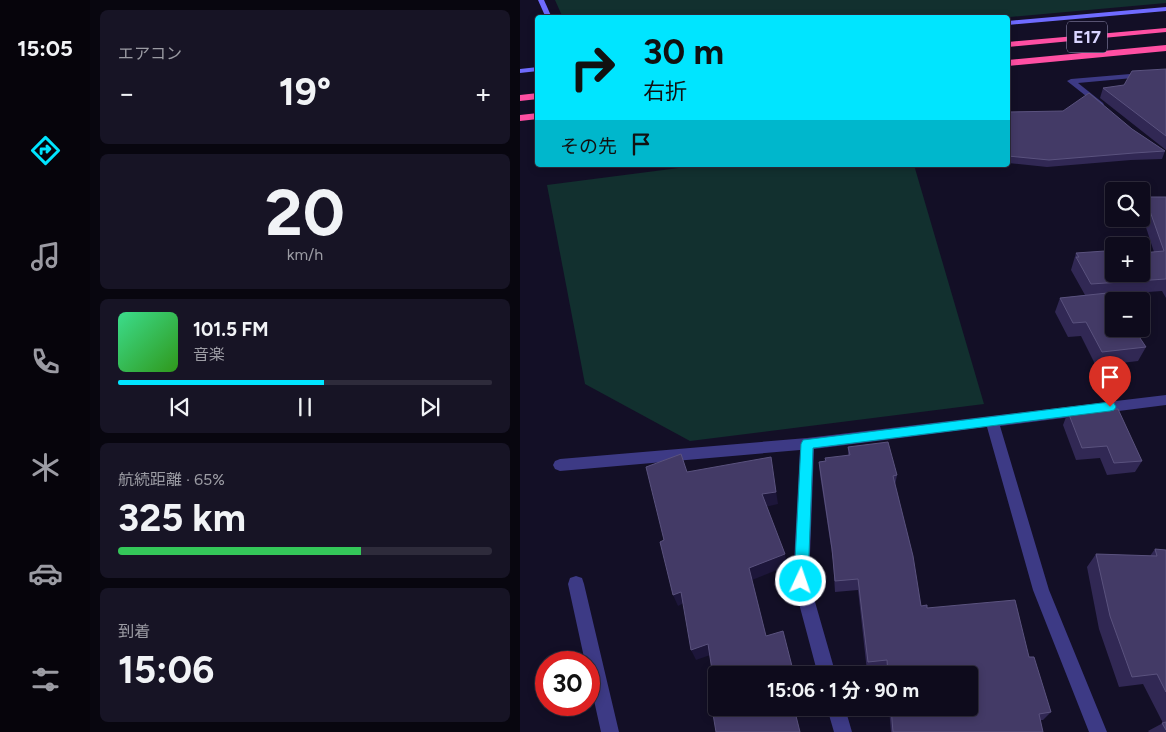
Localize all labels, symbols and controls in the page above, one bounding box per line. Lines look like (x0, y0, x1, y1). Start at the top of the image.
road number: E17 (1067, 22, 1107, 52)
text: 30 m (643, 31, 724, 73)
text: 15:05 (17, 35, 73, 62)
icon: right (560, 35, 625, 100)
text: エアコン (118, 44, 182, 63)
text: 19° (279, 69, 331, 115)
text: − (118, 76, 135, 110)
text: + (475, 76, 492, 110)
text: 右折 (643, 78, 687, 105)
icon: arrive (627, 130, 655, 158)
icon: directions (28, 133, 63, 168)
text: その先 (560, 135, 617, 158)
text: 20 (265, 173, 345, 251)
map controls (1105, 182, 1150, 337)
button: search (1105, 182, 1150, 227)
button: + (1105, 237, 1150, 282)
icon: music (28, 239, 63, 274)
text: km/h (287, 245, 323, 264)
button: − (1105, 292, 1150, 337)
text: 101.5 FM (193, 318, 268, 341)
icon: phone (28, 344, 63, 379)
text: 音楽 (193, 345, 225, 364)
pin (1089, 356, 1131, 407)
icon: arrive (1096, 363, 1124, 391)
icon: previous (166, 393, 194, 421)
icon: pause (291, 393, 319, 421)
icon: next (416, 393, 444, 421)
icon: climate (28, 450, 63, 485)
text: 航続距離 · 65% (118, 470, 225, 489)
text: 325 km (118, 495, 246, 541)
position arrow (774, 554, 826, 606)
icon: car (28, 556, 63, 591)
text: 到着 (118, 622, 150, 641)
text: 15:06 (118, 647, 214, 693)
speed limit sign: 30 (535, 651, 600, 716)
icon: filters (28, 662, 63, 697)
text: 15:06 · 1 分 · 90 m (767, 679, 919, 702)

